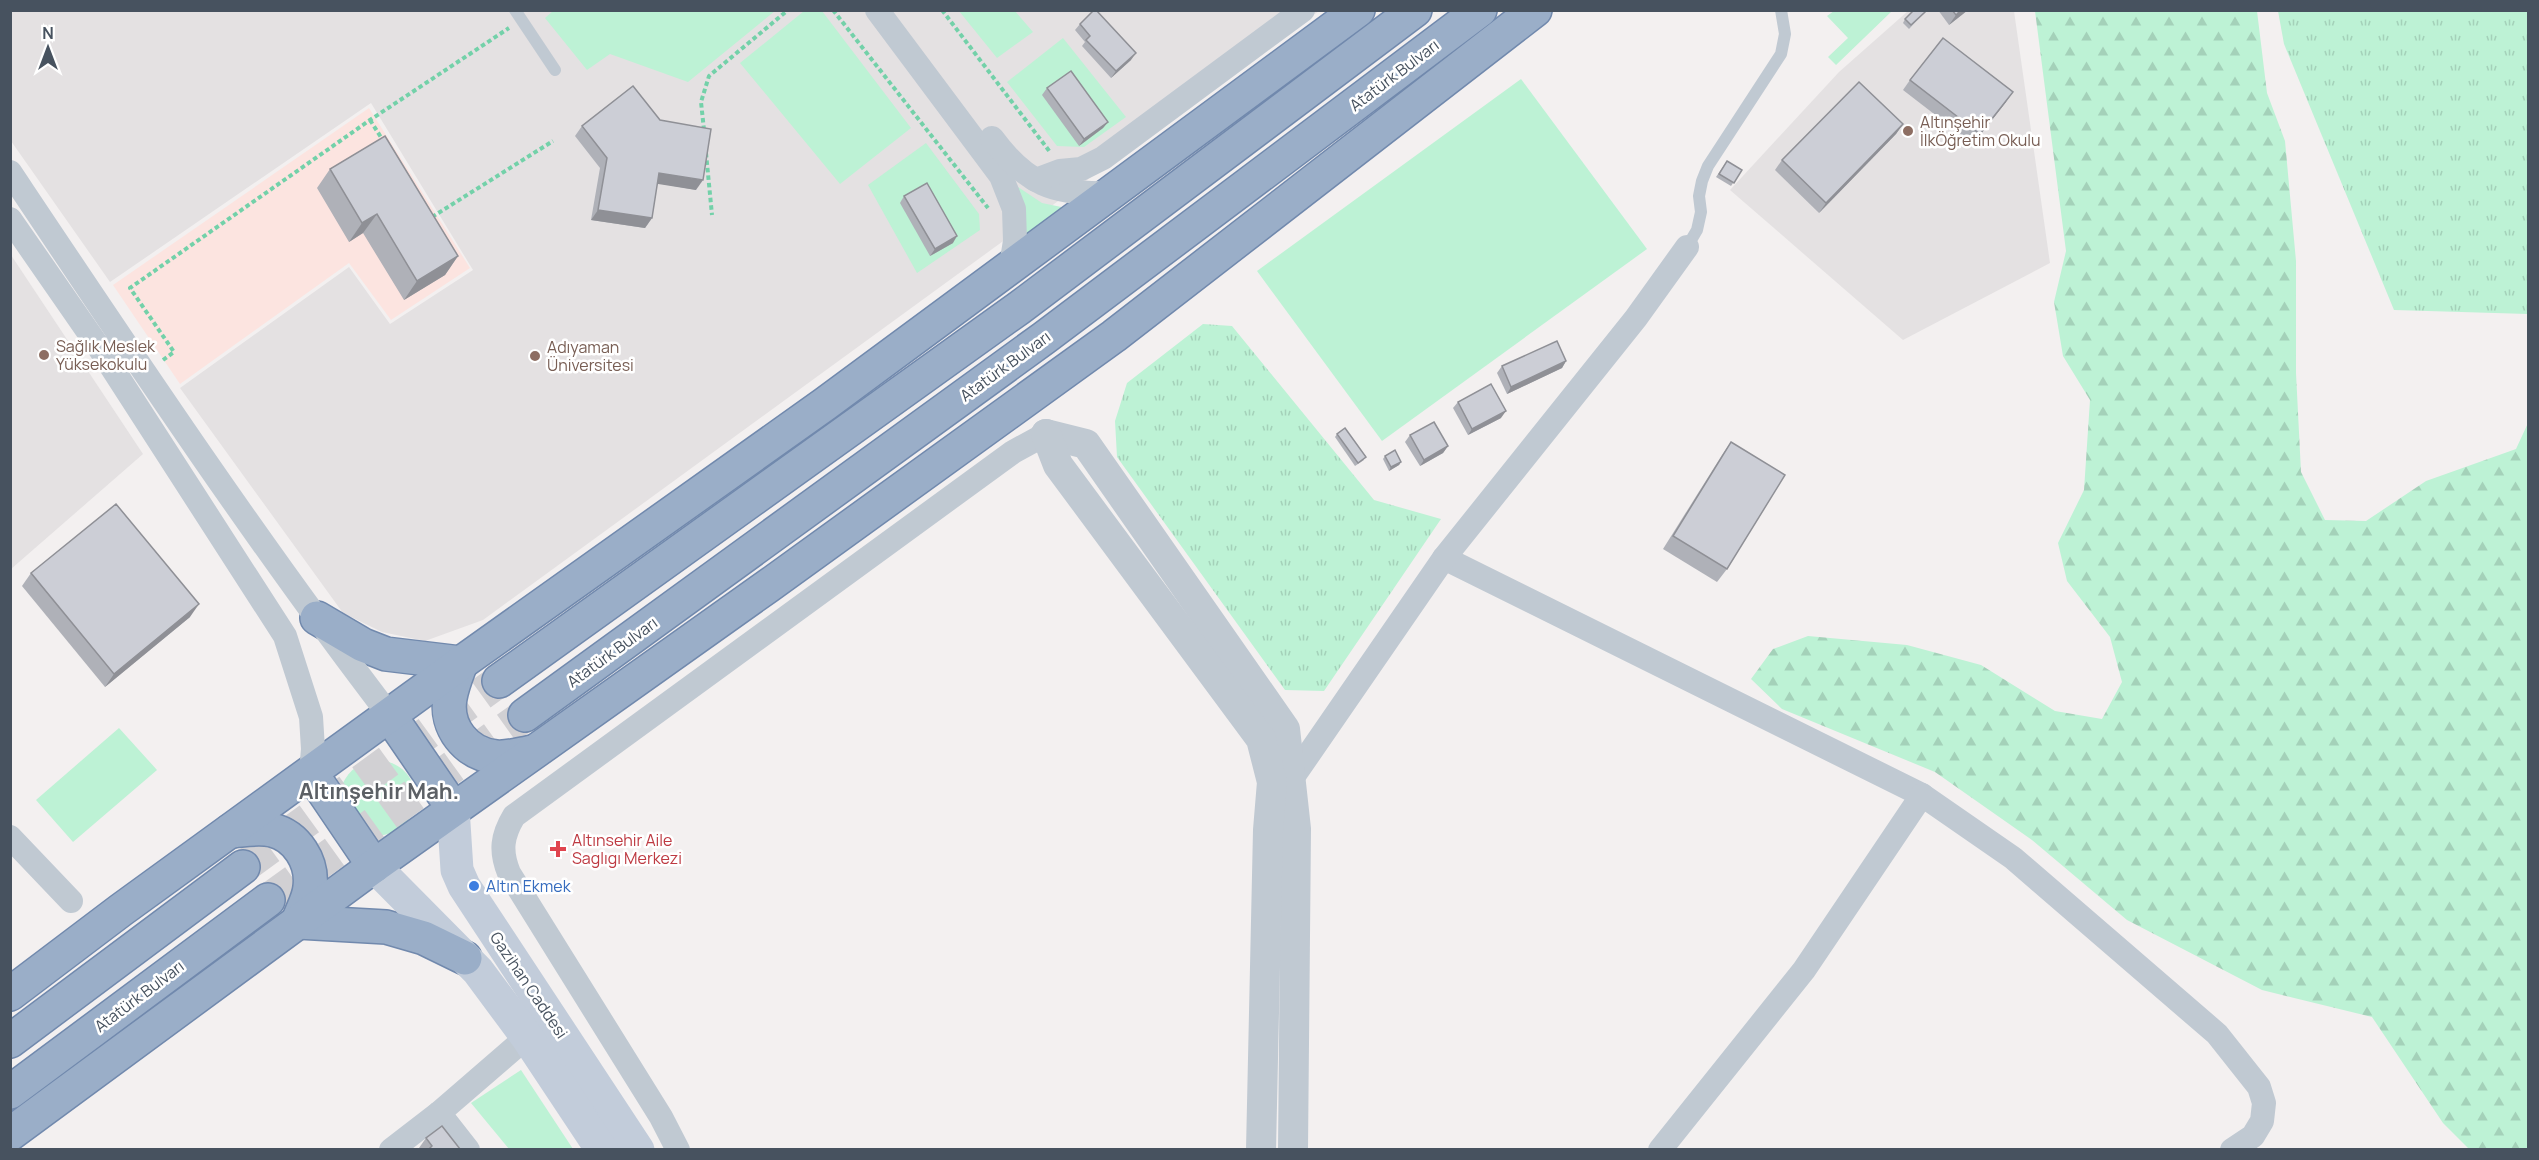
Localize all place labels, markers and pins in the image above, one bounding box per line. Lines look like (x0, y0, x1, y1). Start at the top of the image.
place label: Altınşehir İlkÖğretim Okulu (1920, 111, 2041, 151)
marker: Altınşehir İlkÖğretim Okulu (1901, 124, 1915, 138)
place label: Sağlık Meslek Yüksekokulu (56, 335, 156, 375)
place label: Adıyaman Üniversitesi (547, 336, 634, 376)
marker: Sağlık Meslek Yüksekokulu (37, 348, 51, 362)
marker: Adıyaman Üniversitesi (528, 349, 542, 363)
place label: Altınsehir Aile Saglıgı Merkezi (572, 829, 682, 869)
marker: Altınsehir Aile Saglıgı Merkezi (549, 840, 567, 858)
place label: Altın Ekmek (486, 875, 572, 897)
marker: Altın Ekmek (467, 879, 481, 893)

